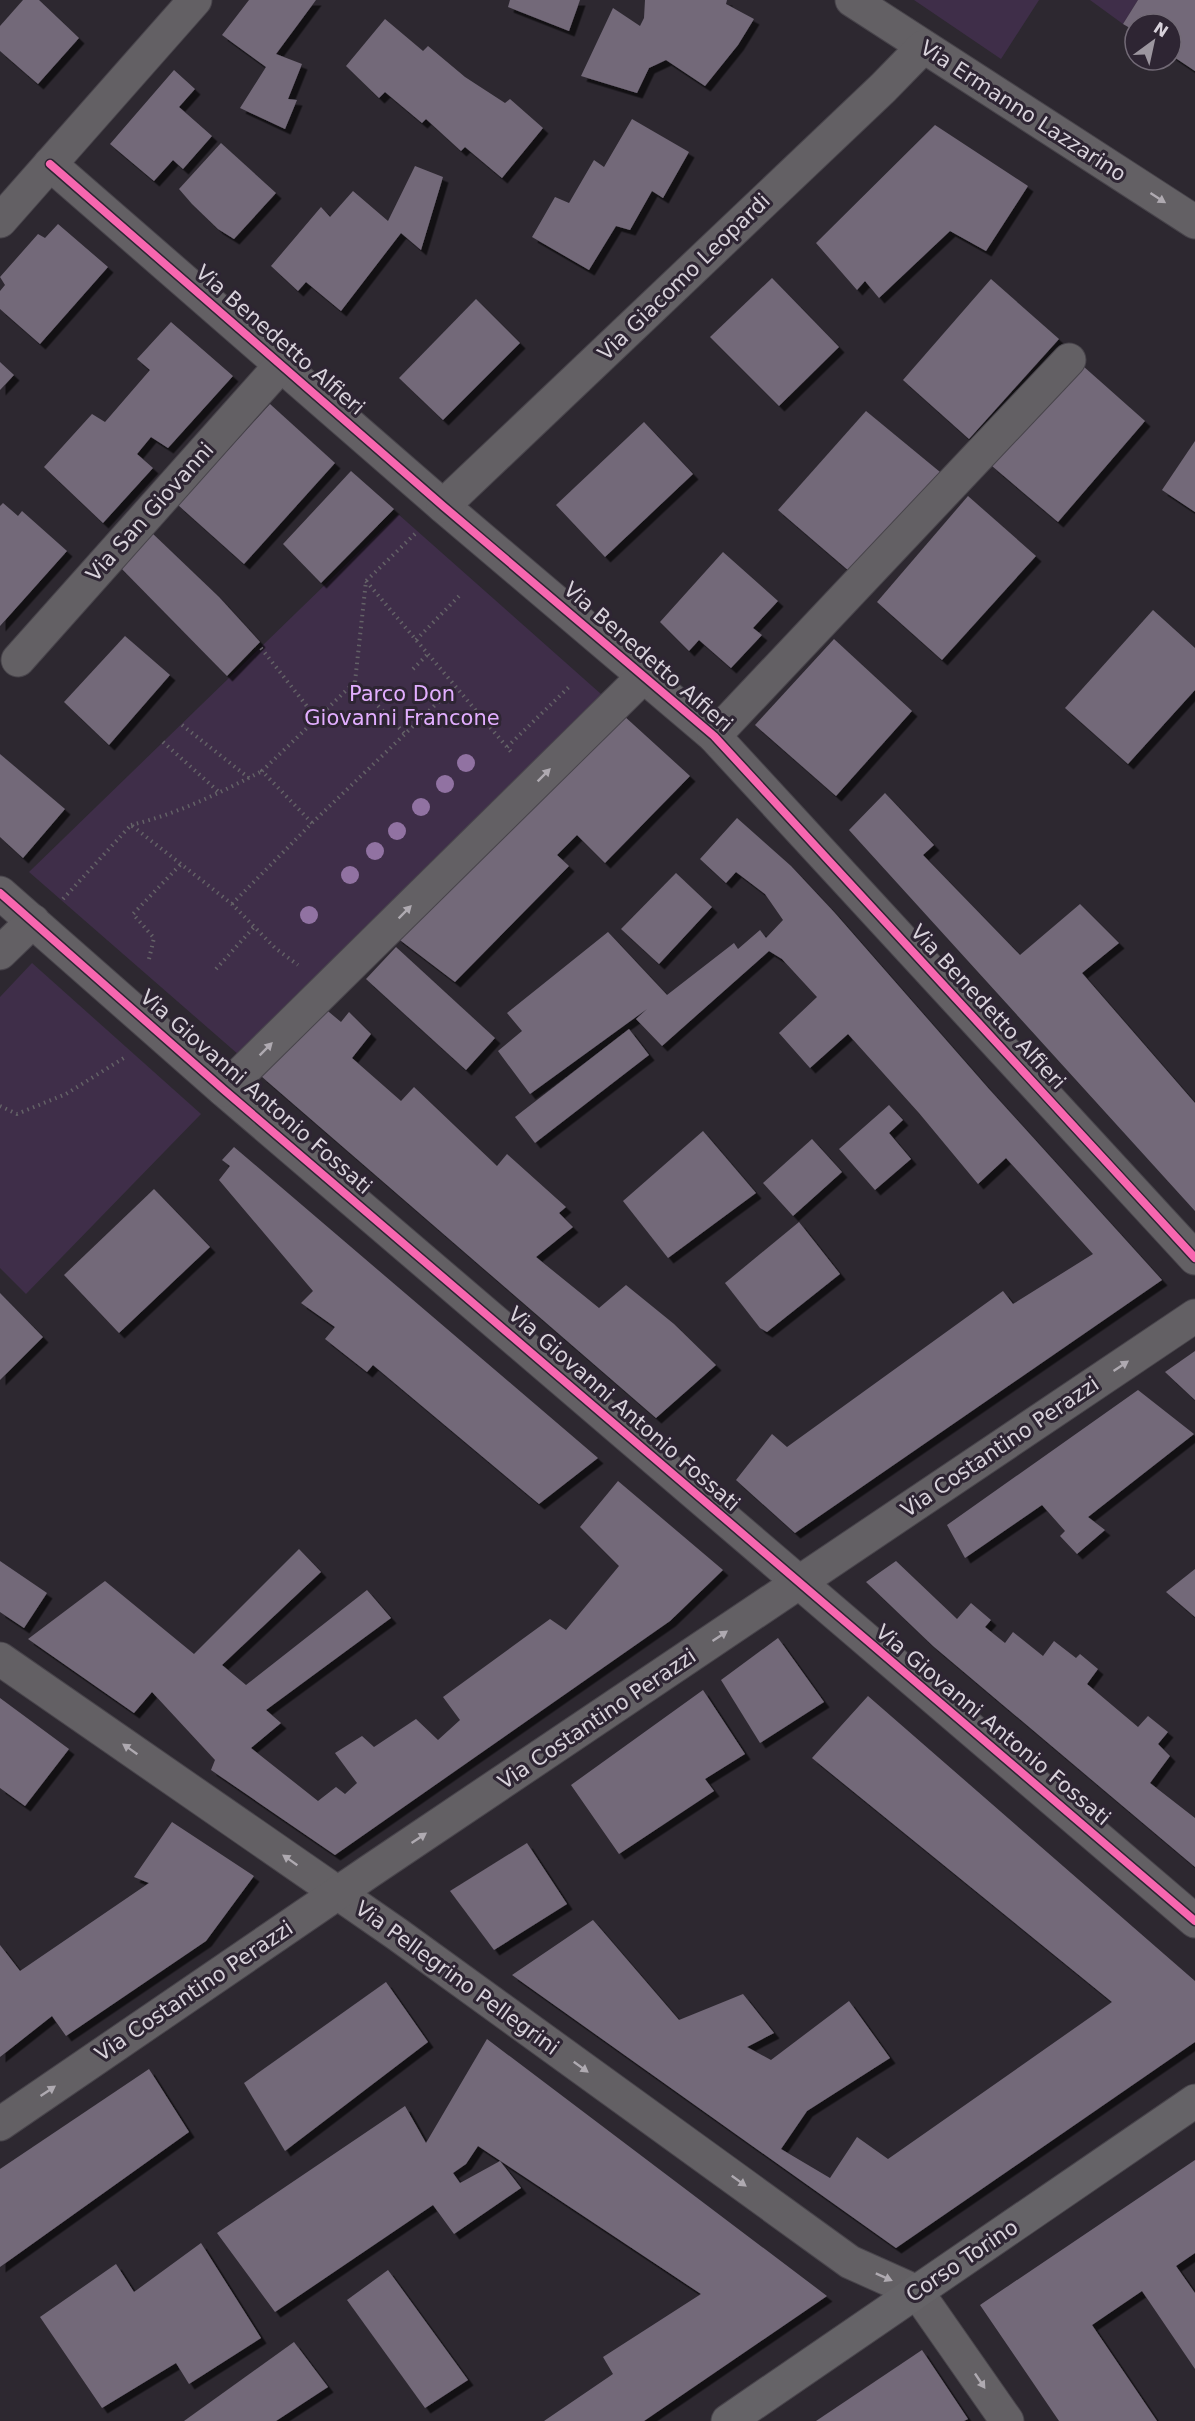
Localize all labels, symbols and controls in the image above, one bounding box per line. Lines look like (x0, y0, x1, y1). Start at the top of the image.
north arrow (1123, 12, 1183, 72)
text: N (1150, 18, 1172, 41)
street label: Via Ermanno Lazzarino (916, 35, 1130, 187)
street label: Via Giacomo Leopardi (593, 189, 775, 365)
one-way arrow (1150, 192, 1166, 203)
street label: Via Benedetto Alfieri (191, 260, 369, 420)
street label: Via San Giovanni (81, 438, 219, 586)
street label: Via Benedetto Alfieri (559, 577, 737, 737)
park label: Parco Don Giovanni Francone (304, 682, 500, 730)
one-way arrow (536, 768, 551, 782)
one-way arrow (397, 905, 412, 919)
street label: Via Benedetto Alfieri (906, 920, 1070, 1094)
street label: Via Giovanni Antonio Fossati (135, 985, 377, 1199)
one-way arrow (259, 1042, 274, 1056)
street label: Via Giovanni Antonio Fossati (503, 1302, 745, 1516)
one-way arrow (1112, 1360, 1128, 1372)
street label: Via Costantino Perazzi (897, 1372, 1103, 1522)
street label: Via Giovanni Antonio Fossati (871, 1620, 1115, 1830)
one-way arrow (712, 1630, 728, 1641)
street label: Via Costantino Perazzi (494, 1644, 700, 1794)
one-way arrow (122, 1744, 138, 1755)
one-way arrow (411, 1833, 427, 1844)
one-way arrow (283, 1854, 299, 1866)
street label: Via Pellegrino Pellegrini (351, 1896, 563, 2060)
street label: Via Costantino Perazzi (91, 1916, 297, 2066)
one-way arrow (572, 2061, 588, 2073)
one-way arrow (40, 2085, 56, 2097)
one-way arrow (730, 2175, 746, 2187)
street label: Corso Torino (902, 2215, 1022, 2307)
one-way arrow (875, 2272, 893, 2282)
one-way arrow (974, 2373, 985, 2389)

